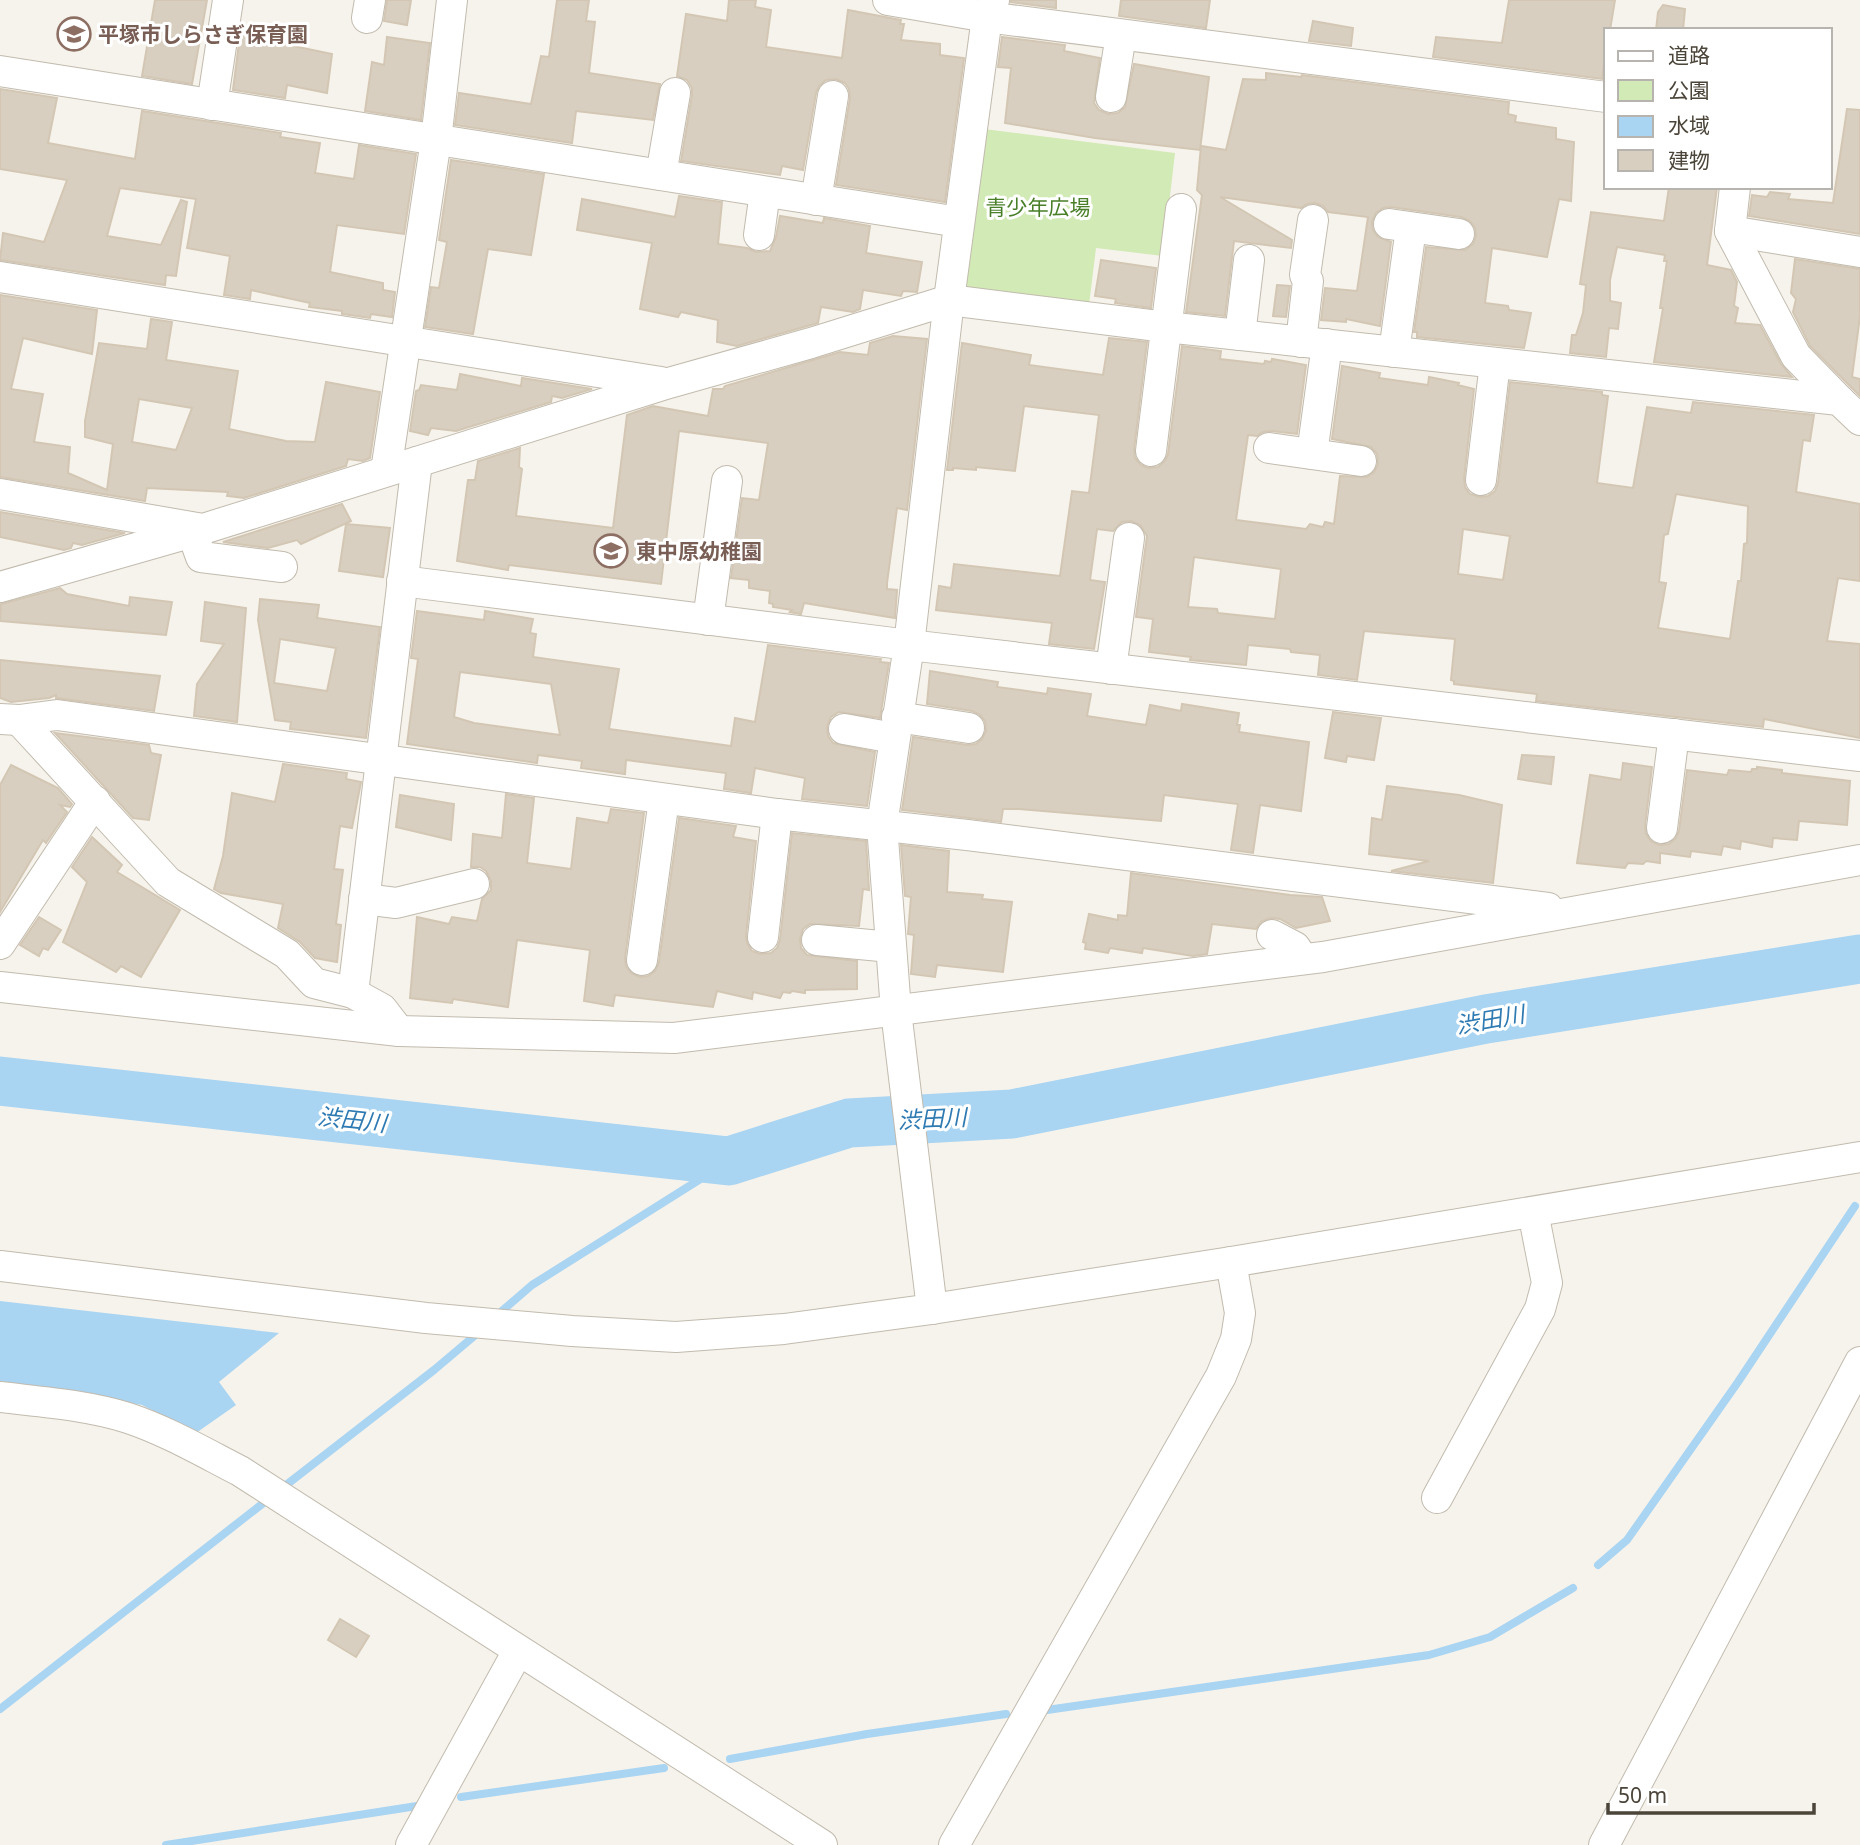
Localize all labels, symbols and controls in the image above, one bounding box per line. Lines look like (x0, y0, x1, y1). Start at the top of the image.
school or university icon: 平塚市しらさぎ保育園 (55, 15, 93, 53)
place label: 平塚市しらさぎ保育園 (98, 20, 308, 48)
legend (1604, 28, 1832, 189)
text: 道路 (1668, 41, 1710, 69)
text: 公園 (1668, 76, 1710, 104)
text: 水域 (1668, 111, 1710, 139)
text: 建物 (1668, 146, 1710, 174)
park label: 青少年広場 (986, 193, 1091, 221)
school or university icon: 東中原幼稚園 (592, 532, 630, 570)
place label: 東中原幼稚園 (636, 537, 762, 565)
water label: 渋田川 (1453, 997, 1530, 1041)
water label: 渋田川 (316, 1099, 391, 1139)
water label: 渋田川 (897, 1100, 970, 1136)
scale bar (1608, 1772, 1814, 1816)
text: 50 m (1618, 1781, 1667, 1809)

